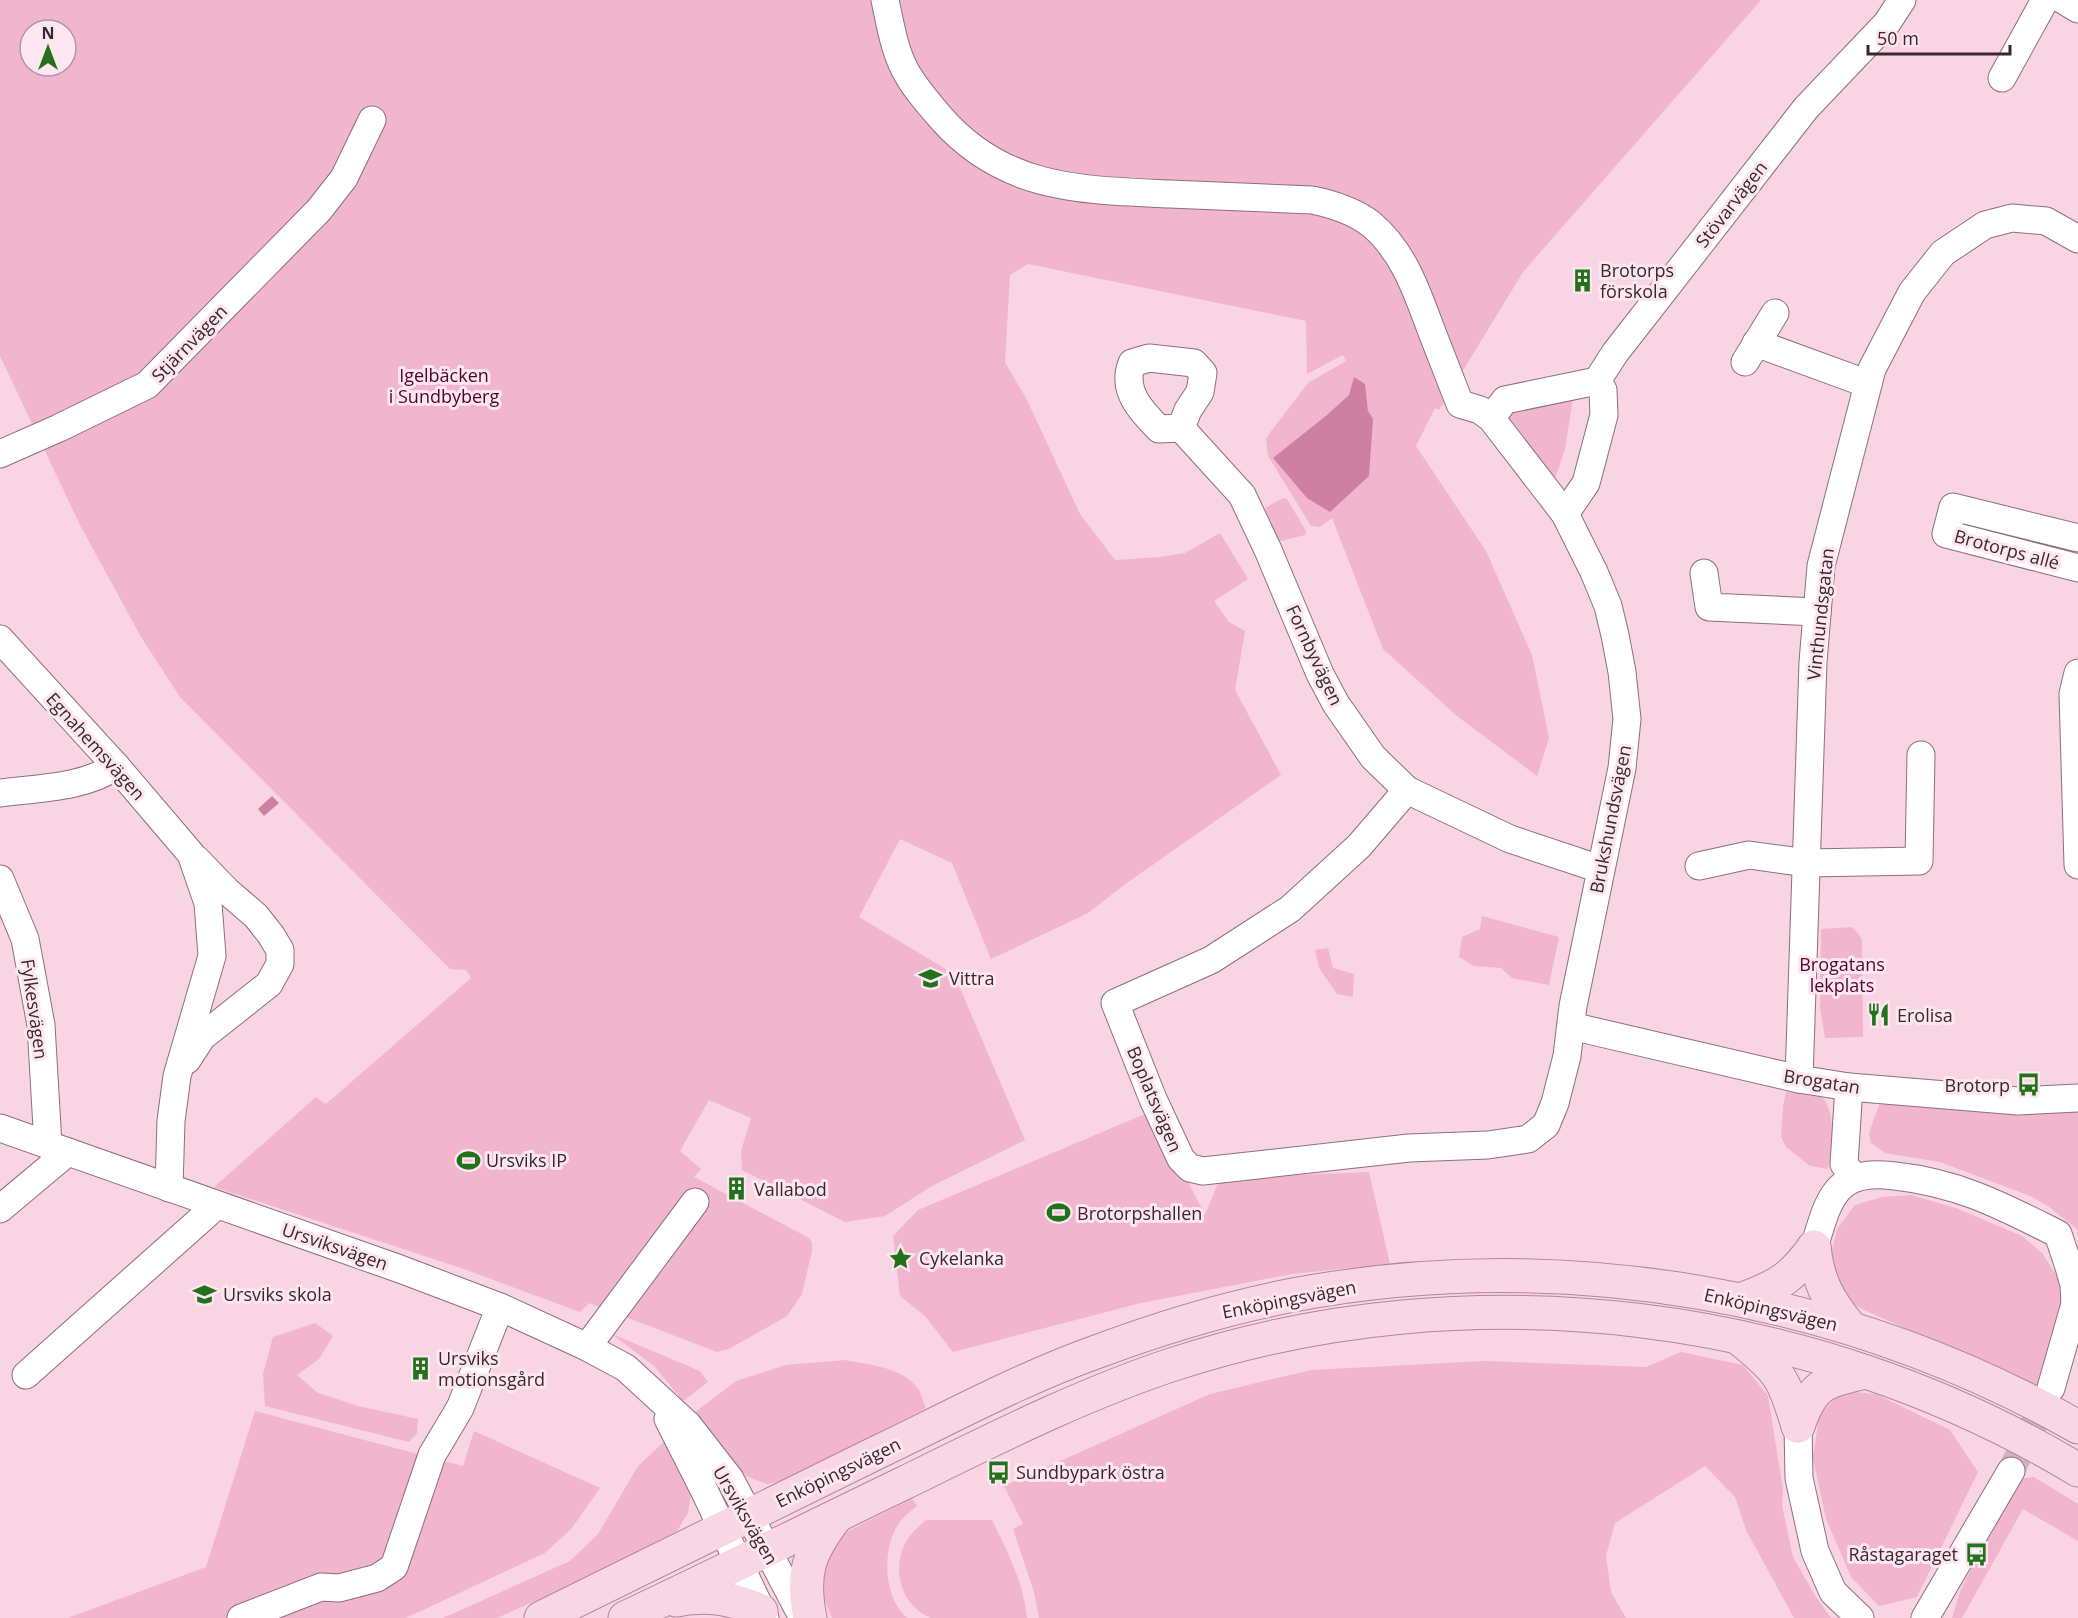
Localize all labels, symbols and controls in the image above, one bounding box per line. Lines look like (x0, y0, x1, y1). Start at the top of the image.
north arrow (18, 18, 78, 78)
scale bar (1868, 18, 2010, 56)
text: N (41, 22, 55, 44)
text: 50 m (1877, 26, 1919, 50)
street label: Stövarvägen (1690, 156, 1772, 252)
place label: Brotorps förskola (1600, 258, 1674, 303)
building icon: Brotorps förskola (1569, 267, 1595, 293)
street label: Stjärnvägen (146, 299, 232, 387)
park label: Igelbäcken i Sundbyberg (389, 363, 499, 408)
street label: Brotorps allé (1952, 523, 2062, 575)
street label: Vinthundsgatan (1801, 547, 1839, 681)
street label: Fornbyvägen (1281, 601, 1349, 709)
street label: Egnahemsvägen (41, 687, 151, 805)
street label: Brukshundsvägen (1584, 743, 1636, 895)
park label: Brogatans lekplats (1799, 952, 1885, 997)
street label: Fylkesvägen (16, 957, 54, 1061)
school or university icon: Vittra (918, 965, 944, 991)
place label: Vittra (949, 966, 994, 990)
restaurant icon: Erolisa (1866, 1002, 1892, 1028)
place label: Erolisa (1897, 1003, 1953, 1027)
street label: Boplatsvägen (1122, 1042, 1188, 1156)
street label: Brogatan (1782, 1063, 1862, 1099)
bus stop icon: Brotorp (2015, 1072, 2041, 1098)
place label: Brotorp (1945, 1073, 2010, 1097)
sports icon: Ursviks IP (455, 1147, 481, 1173)
place label: Ursviks IP (486, 1148, 567, 1172)
building icon: Vallabod (723, 1176, 749, 1202)
place label: Vallabod (754, 1177, 827, 1201)
sports icon: Brotorpshallen (1046, 1200, 1072, 1226)
place label: Brotorpshallen (1077, 1201, 1202, 1225)
street label: Ursviksvägen (279, 1217, 391, 1275)
place icon: Cykelanka (888, 1245, 914, 1271)
place label: Cykelanka (919, 1246, 1004, 1270)
street label: Enköpingsvägen (1220, 1274, 1358, 1324)
school or university icon: Ursviks skola (192, 1281, 218, 1307)
place label: Ursviks skola (223, 1282, 332, 1306)
street label: Enköpingsvägen (1702, 1282, 1840, 1336)
place label: Ursviks motionsgård (438, 1346, 545, 1391)
building icon: Ursviks motionsgård (407, 1355, 433, 1381)
street label: Enköpingsvägen (772, 1431, 904, 1513)
bus stop icon: Sundbypark östra (985, 1459, 1011, 1485)
place label: Sundbypark östra (1016, 1460, 1165, 1484)
street label: Ursviksvägen (708, 1461, 784, 1569)
bus stop icon: Råstagaraget (1963, 1541, 1989, 1567)
place label: Råstagaraget (1848, 1542, 1958, 1566)

